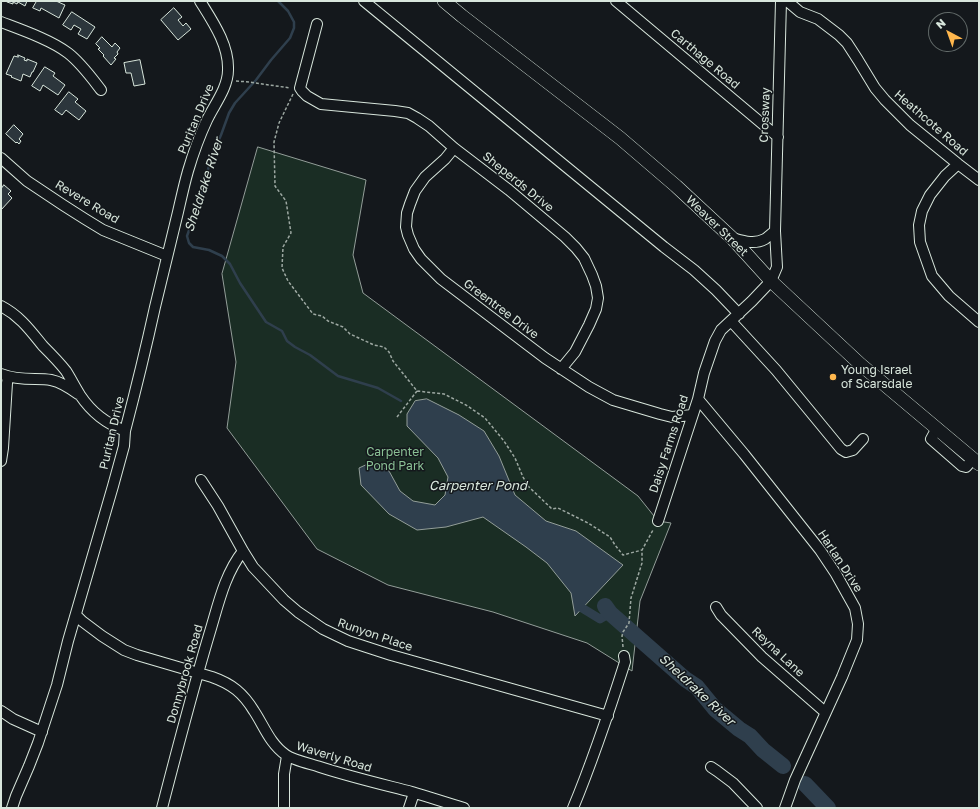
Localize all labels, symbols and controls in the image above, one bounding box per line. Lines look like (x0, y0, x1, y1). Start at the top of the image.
north arrow (928, 12, 968, 52)
text: N (933, 16, 948, 31)
street label: Carthage Road (668, 26, 742, 92)
street label: Puritan Drive (175, 82, 217, 156)
street label: Crossway (757, 87, 773, 143)
street label: Heathcote Road (891, 87, 971, 159)
water label: Sheldrake River (181, 136, 227, 234)
street label: Sheperds Drive (480, 149, 556, 215)
street label: Revere Road (52, 177, 122, 227)
street label: Weaver Street (683, 193, 751, 259)
street label: Greentree Drive (461, 276, 541, 342)
place label: Young Israel of Scarsdale (841, 363, 912, 391)
marker: Young Israel of Scarsdale (828, 372, 838, 382)
street label: Daisy Farms Road (646, 393, 692, 495)
street label: Puritan Drive (97, 395, 127, 471)
park label: Carpenter Pond Park (366, 445, 424, 473)
water label: Carpenter Pond (429, 478, 527, 494)
street label: Harlan Drive (815, 527, 865, 595)
street label: Runyon Place (336, 615, 414, 655)
street label: Donnybrook Road (164, 623, 206, 725)
street label: Reyna Lane (749, 624, 807, 680)
water label: Sheldrake River (656, 651, 738, 729)
street label: Waverly Road (294, 739, 374, 775)

